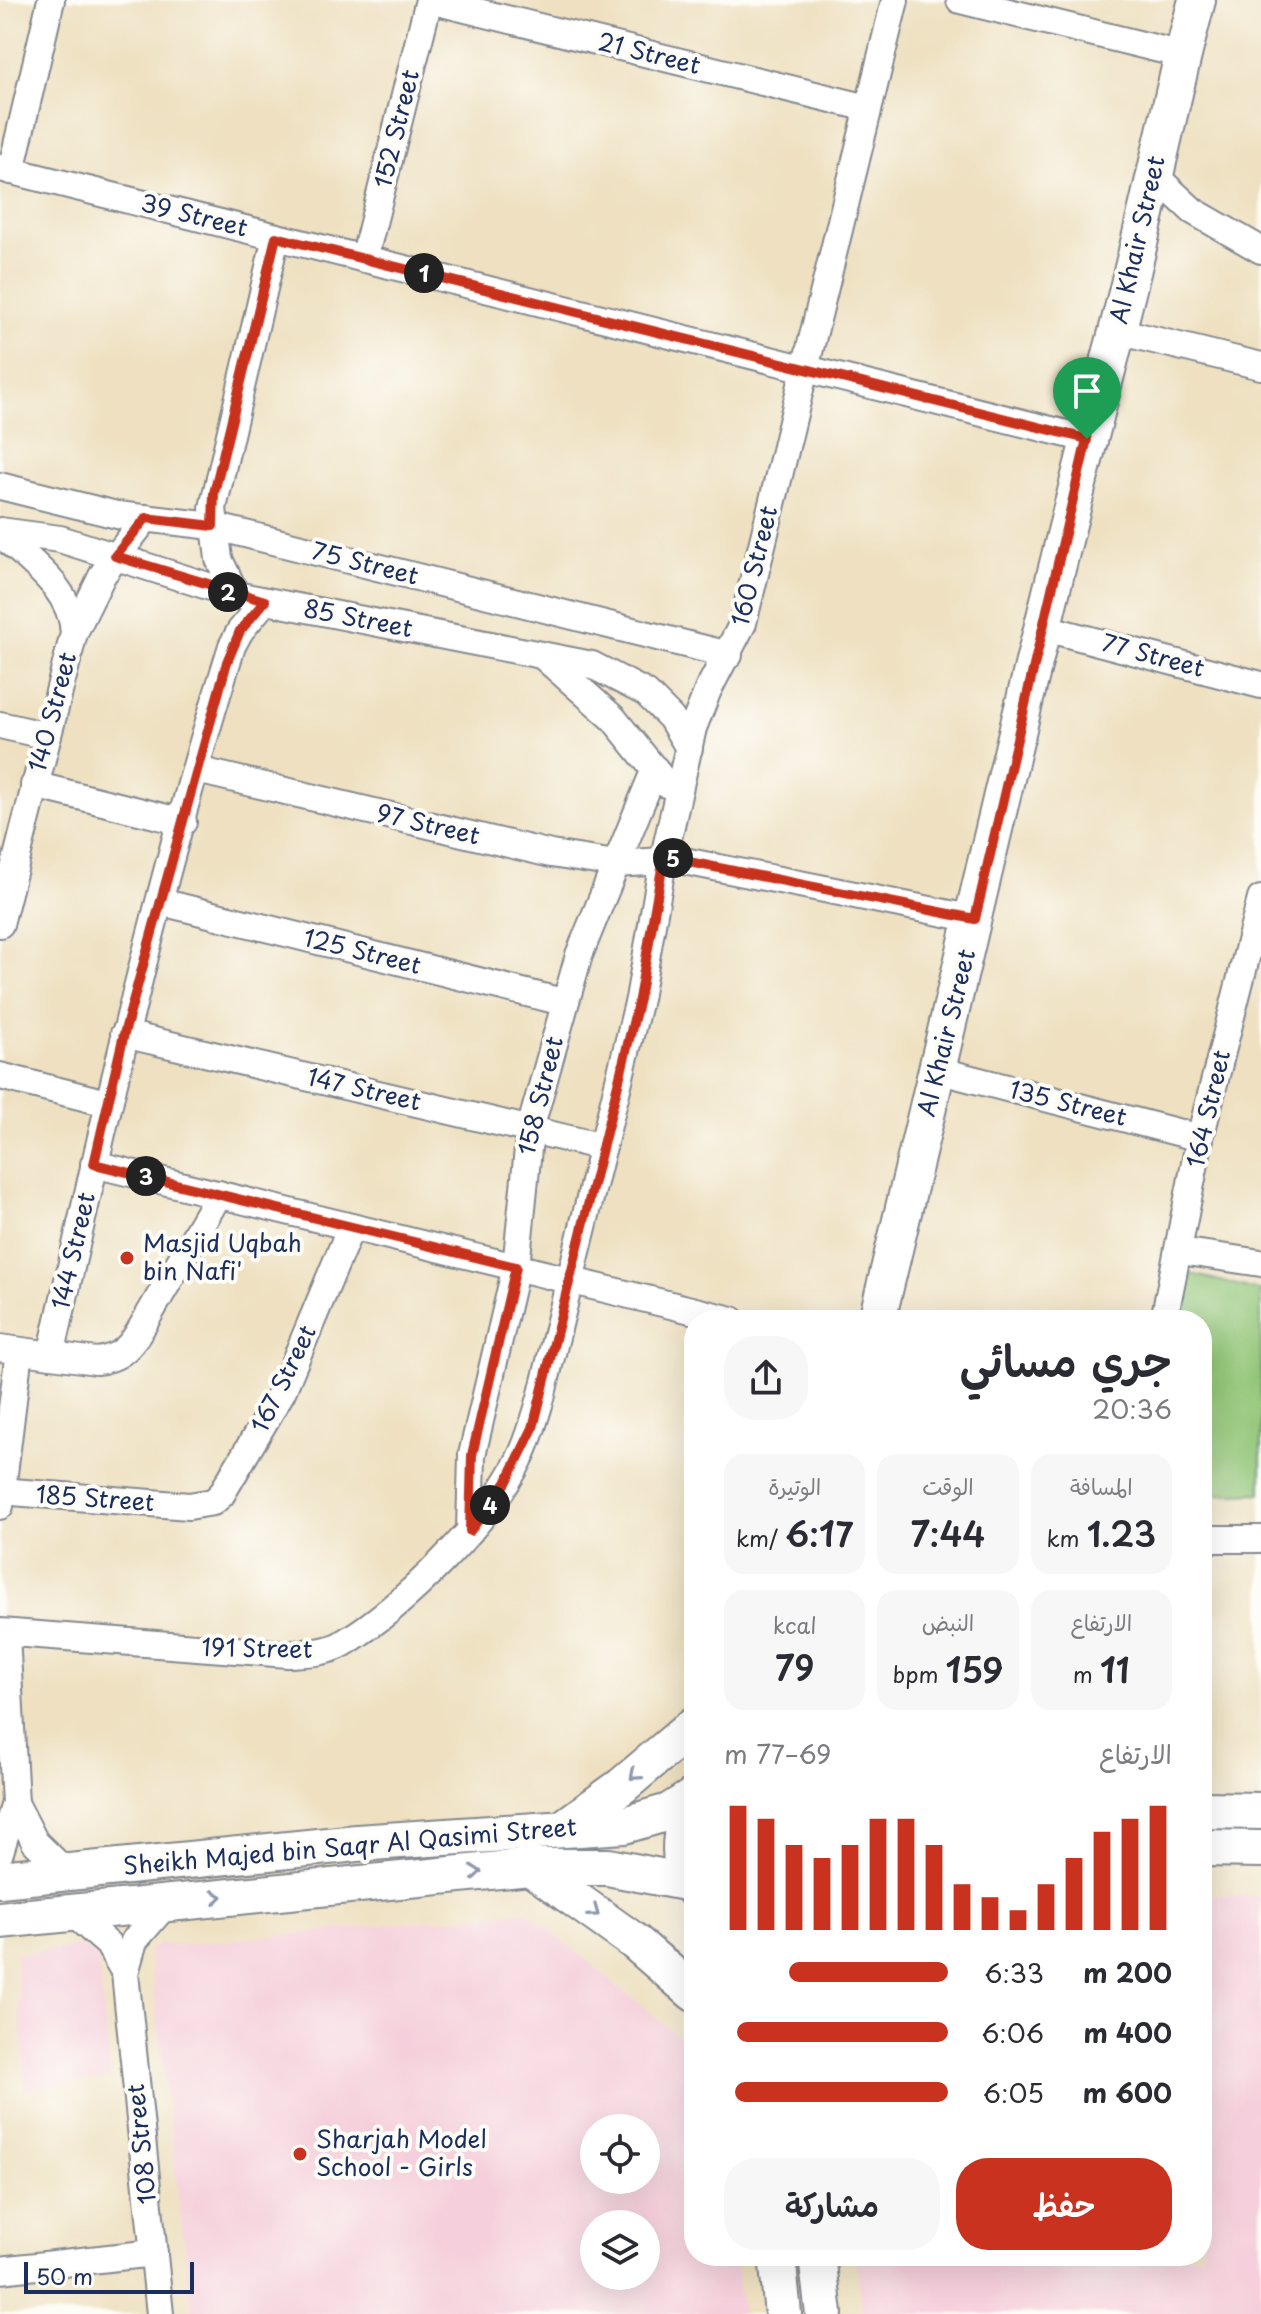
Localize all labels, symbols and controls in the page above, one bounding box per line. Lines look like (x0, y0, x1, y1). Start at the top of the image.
street label: 21 Street (595, 22, 705, 82)
street label: 152 Street (363, 65, 427, 192)
street label: Al Khair Street (1099, 152, 1173, 327)
street label: 39 Street (137, 183, 252, 245)
pin: 1 (404, 253, 444, 293)
text: 1 (419, 256, 429, 289)
pin (1053, 357, 1121, 439)
icon: arrive (1065, 369, 1109, 413)
street label: 160 Street (721, 502, 785, 629)
street label: 75 Street (308, 531, 423, 593)
pin: 2 (208, 572, 248, 612)
text: 2 (220, 575, 236, 608)
street label: 85 Street (301, 589, 416, 645)
street label: 77 Street (1098, 623, 1209, 685)
street label: 140 Street (18, 648, 84, 775)
street label: 97 Street (373, 794, 484, 852)
pin: 5 (653, 838, 693, 878)
text: 5 (666, 841, 680, 874)
street label: 125 Street (300, 918, 425, 982)
street label: Al Khair Street (907, 945, 983, 1120)
street label: 158 Street (507, 1032, 571, 1159)
street label: 164 Street (1176, 1046, 1238, 1171)
street label: 147 Street (304, 1058, 425, 1119)
street label: 135 Street (1006, 1070, 1131, 1134)
pin: 3 (126, 1156, 166, 1196)
text: 3 (139, 1159, 153, 1192)
street label: 144 Street (41, 1188, 103, 1313)
place label: Masjid Uqbah bin Nafi' (143, 1224, 302, 1288)
marker: Masjid Uqbah bin Nafi' (118, 1249, 136, 1267)
street label: 167 Street (241, 1318, 324, 1438)
text: جري مسائي (960, 1326, 1172, 1392)
button: share (724, 1336, 808, 1420)
text: 20:36 (1092, 1389, 1172, 1428)
text: الوتيرة (768, 1469, 821, 1502)
text: الوقت (922, 1469, 974, 1502)
text: المسافة (1070, 1469, 1133, 1502)
street label: 185 Street (35, 1475, 156, 1519)
pin: 4 (470, 1485, 510, 1525)
text: 4 (483, 1488, 497, 1521)
text: 6:17 (785, 1507, 853, 1559)
text: 7:44 (911, 1507, 985, 1559)
text: 1.23 (1087, 1507, 1156, 1559)
text: /km (736, 1521, 785, 1554)
text: km (1047, 1521, 1087, 1554)
text: النبض (922, 1605, 974, 1638)
text: الارتفاع (1070, 1605, 1132, 1638)
text: kcal (773, 1608, 817, 1641)
street label: 191 Street (201, 1628, 313, 1666)
text: 79 (775, 1641, 814, 1693)
text: 159 (946, 1643, 1004, 1695)
text: 11 (1100, 1643, 1130, 1695)
text: bpm (893, 1657, 946, 1690)
text: m (1073, 1657, 1100, 1690)
text: 69–77 m (724, 1734, 831, 1773)
text: الارتفاع (1099, 1734, 1172, 1773)
one-way arrow (629, 1766, 644, 1780)
street label: Sheikh Majed bin Saqr Al Qasimi Street (122, 1807, 578, 1883)
one-way arrow (469, 1863, 482, 1880)
one-way arrow (211, 1889, 224, 1906)
one-way arrow (586, 1902, 600, 1916)
text: 6:33 (984, 1953, 1044, 1992)
text: 200 m (1083, 1953, 1172, 1992)
text: 6:06 (981, 2013, 1044, 2052)
text: 400 m (1083, 2013, 1172, 2052)
text: 6:05 (983, 2073, 1044, 2112)
text: 600 m (1083, 2073, 1172, 2112)
street label: 108 Street (116, 2082, 164, 2206)
map controls (580, 2114, 660, 2290)
button: locate (580, 2114, 660, 2194)
place label: Sharjah Model School - Girls (316, 2120, 487, 2184)
marker: Sharjah Model School - Girls (291, 2145, 309, 2163)
button: مشاركة (724, 2158, 940, 2250)
button: حفظ (956, 2158, 1172, 2250)
button: layers (580, 2210, 660, 2290)
scale bar (24, 2258, 194, 2294)
text: 50 m (36, 2259, 93, 2292)

